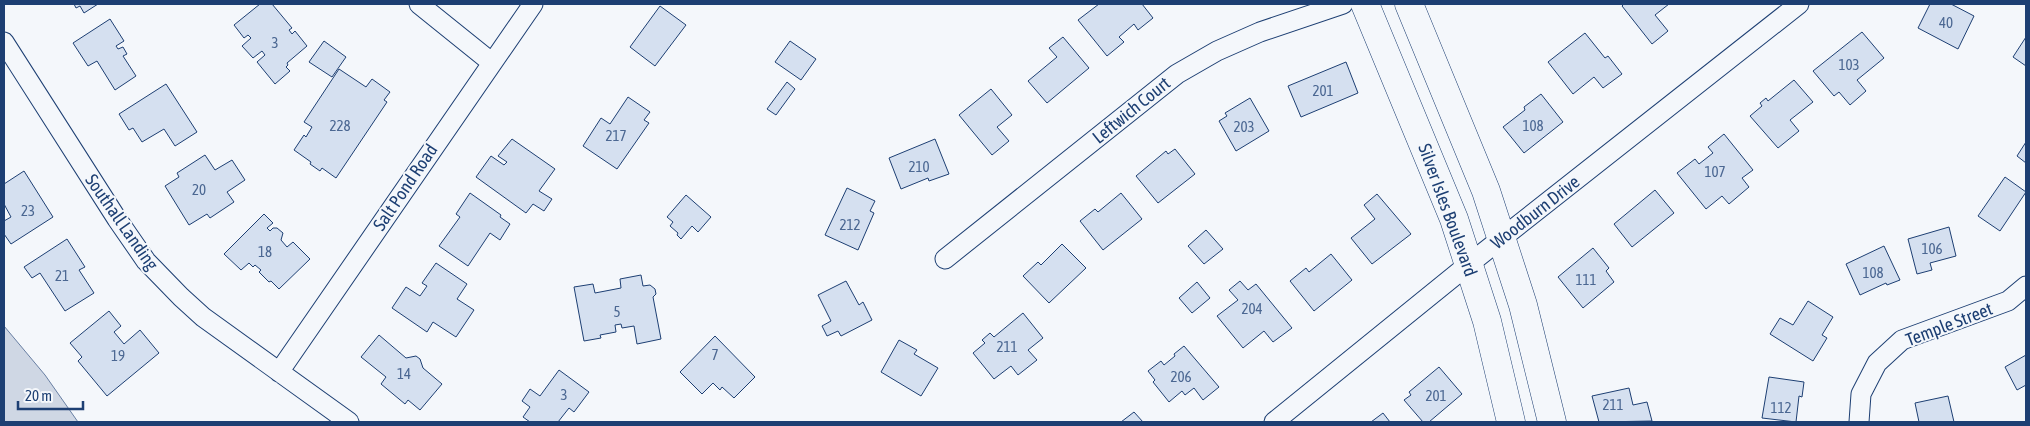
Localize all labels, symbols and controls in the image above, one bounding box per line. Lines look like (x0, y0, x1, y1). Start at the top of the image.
house number: 40 (1939, 14, 1953, 31)
house number: 3 (271, 34, 279, 51)
house number: 103 (1838, 56, 1860, 73)
street label: Leftwich Court (1088, 72, 1174, 148)
house number: 201 (1312, 82, 1334, 99)
house number: 228 (329, 117, 351, 134)
house number: 108 (1522, 117, 1544, 134)
house number: 203 (1233, 118, 1255, 135)
house number: 217 (605, 127, 627, 144)
street label: Salt Pond Road (368, 140, 442, 234)
street label: Silver Isles Boulevard (1414, 141, 1482, 279)
house number: 210 (908, 158, 930, 175)
house number: 107 (1704, 163, 1726, 180)
street label: Southall Landing (81, 170, 163, 274)
street label: Woodburn Drive (1487, 171, 1583, 253)
house number: 20 (192, 181, 206, 198)
house number: 23 (21, 202, 35, 219)
house number: 212 (839, 216, 861, 233)
house number: 106 (1921, 240, 1943, 257)
house number: 18 (258, 243, 272, 260)
house number: 108 (1862, 264, 1884, 281)
house number: 21 (55, 267, 69, 284)
house number: 111 (1575, 271, 1597, 288)
street label: Temple Street (1903, 298, 1995, 350)
house number: 204 (1241, 300, 1263, 317)
house number: 5 (613, 303, 621, 320)
house number: 211 (996, 338, 1018, 355)
house number: 7 (711, 346, 719, 363)
house number: 19 (111, 347, 125, 364)
house number: 14 (397, 365, 411, 382)
house number: 206 (1170, 368, 1192, 385)
scale bar (18, 378, 82, 410)
house number: 3 (560, 386, 568, 403)
text: 20 m (25, 387, 52, 404)
house number: 201 (1425, 387, 1447, 404)
house number: 211 (1602, 396, 1624, 413)
house number: 112 (1770, 399, 1792, 416)

